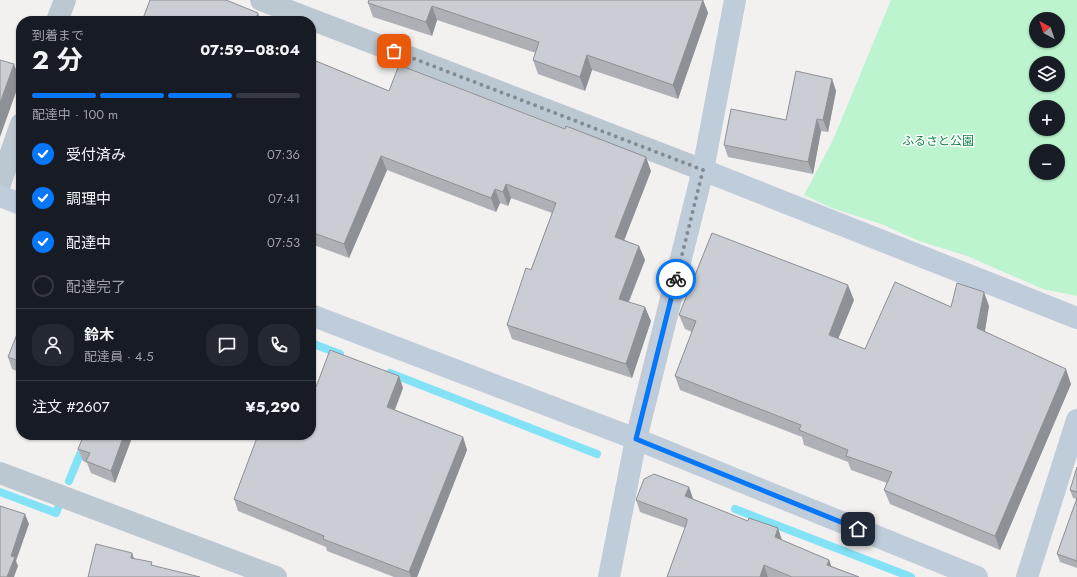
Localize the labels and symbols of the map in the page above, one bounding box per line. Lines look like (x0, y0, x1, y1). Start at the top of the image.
north arrow (1029, 12, 1065, 48)
pin (377, 34, 411, 68)
park label: ふるさと公園 (902, 132, 974, 150)
courier (656, 259, 696, 299)
pin (841, 512, 875, 546)

